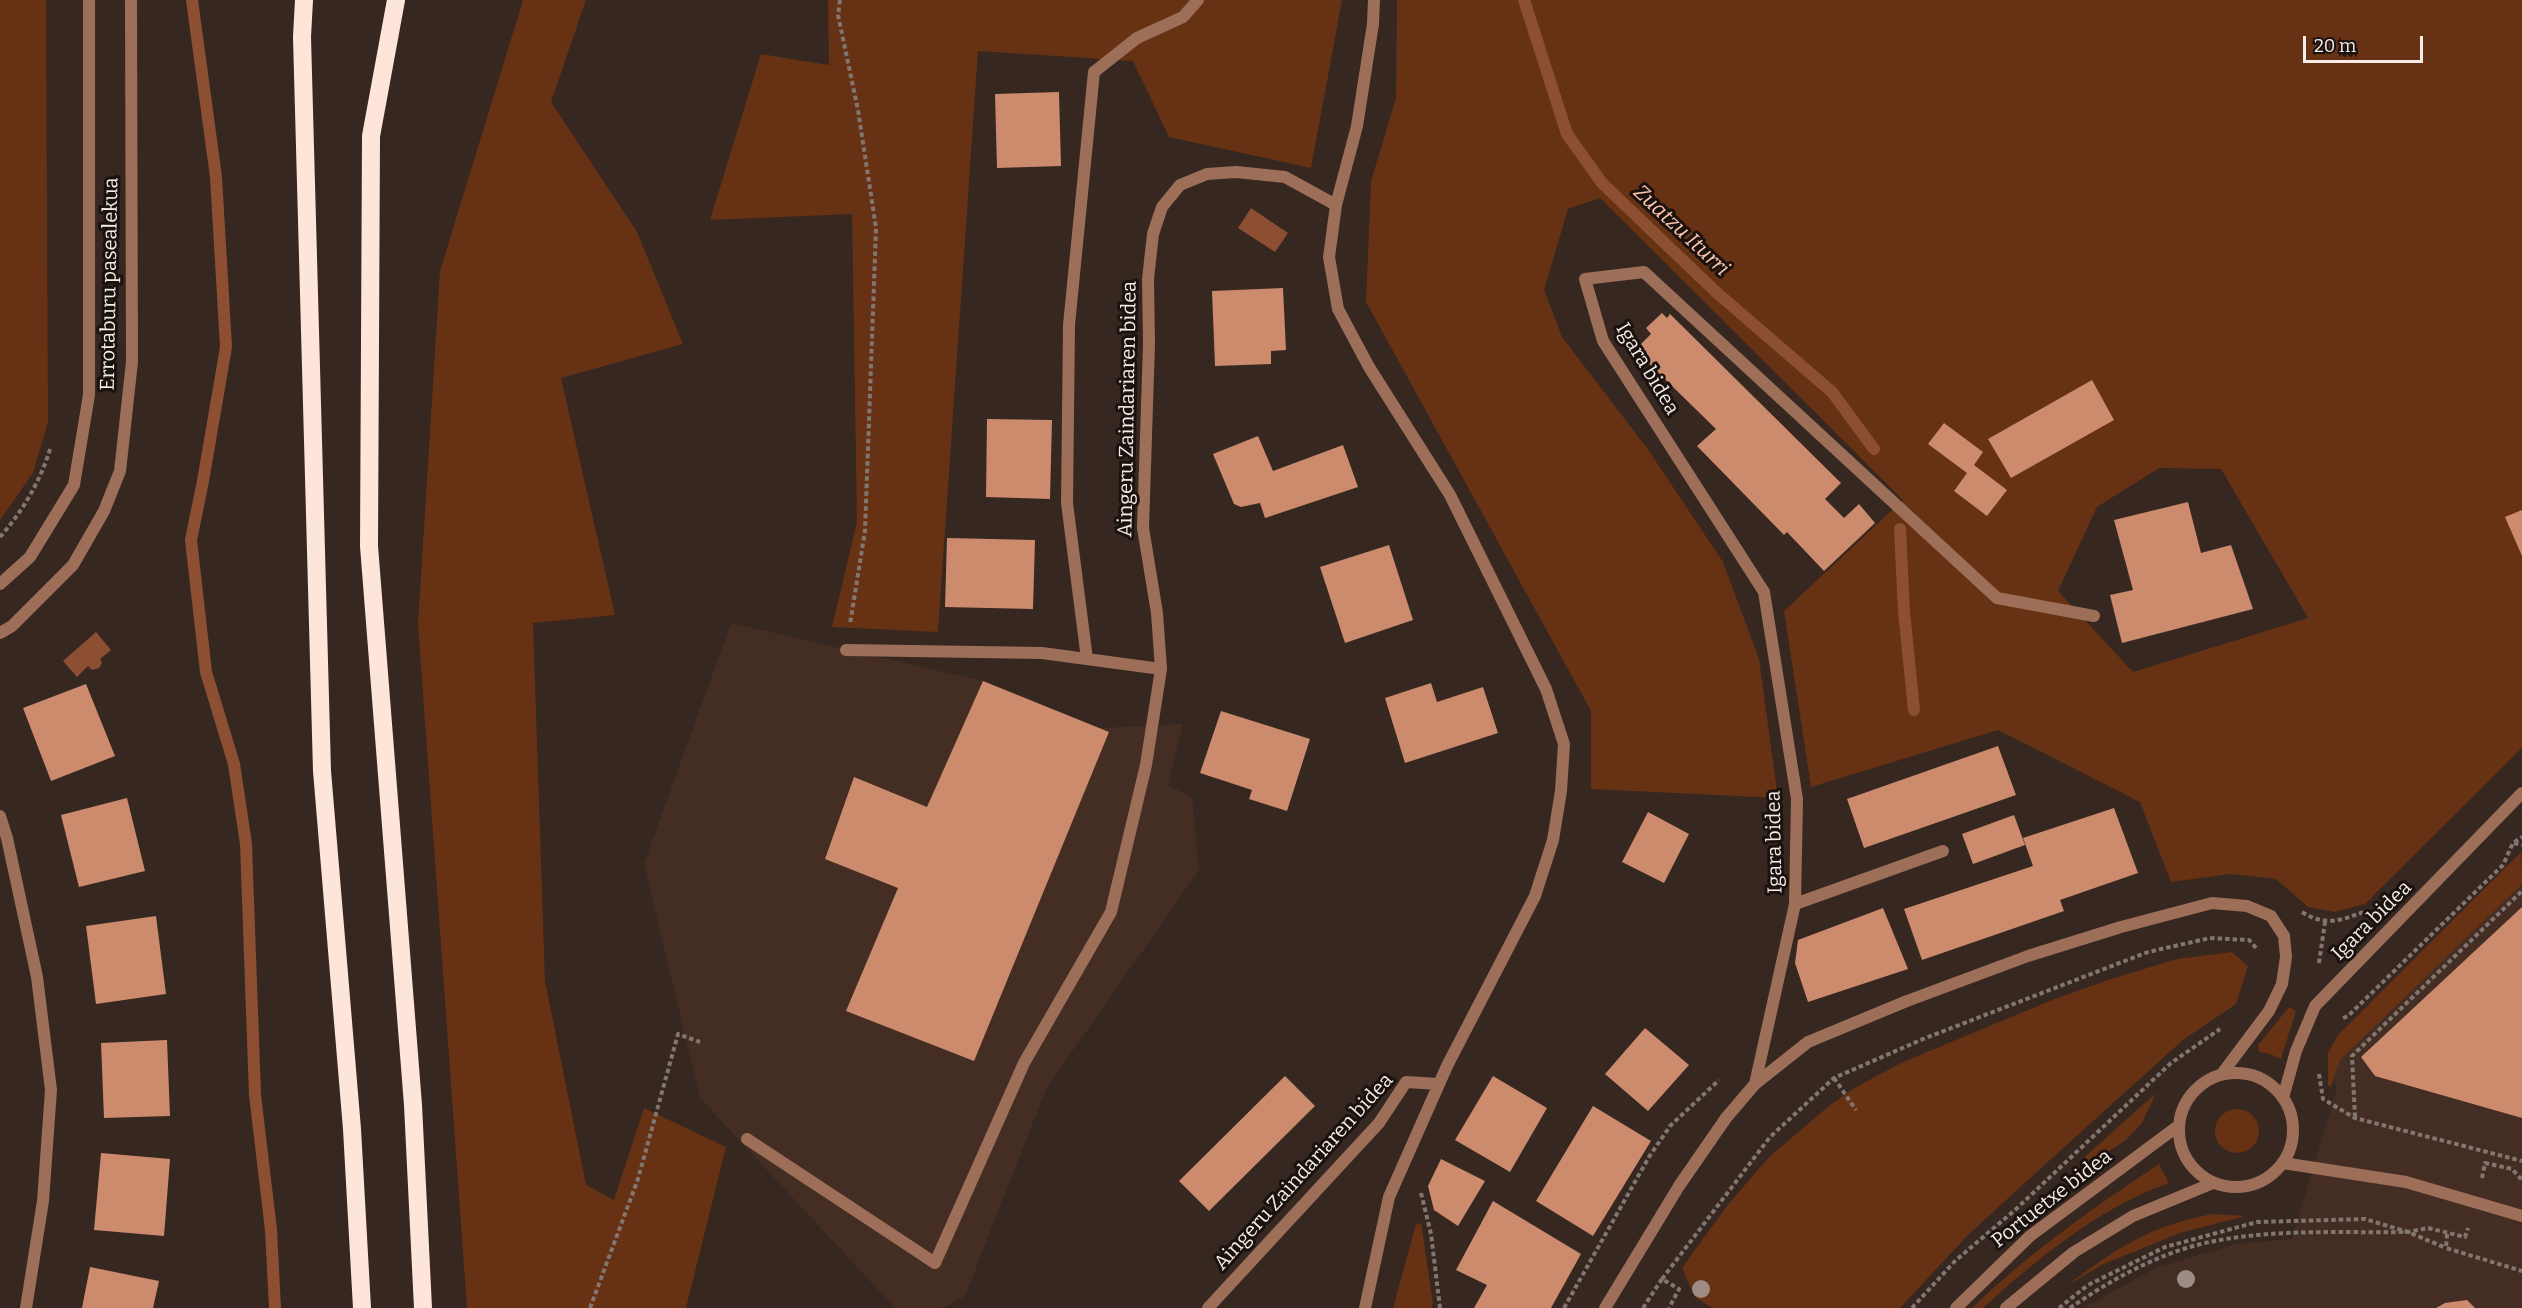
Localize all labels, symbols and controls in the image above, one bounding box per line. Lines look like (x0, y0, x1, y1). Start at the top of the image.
scale bar (2306, 24, 2426, 62)
text: 20 m (2314, 35, 2356, 57)
street label: Errotaburu pasealekua (96, 177, 124, 391)
water label: Zuatzu Iturri (1628, 180, 1734, 282)
street label: Aingeru Zaindariaren bidea (1114, 281, 1142, 537)
street label: Igara bidea (1610, 319, 1684, 419)
street label: Igara bidea (1762, 790, 1788, 894)
street label: Igara bidea (2327, 876, 2417, 966)
street label: Aingeru Zaindariaren bidea (1209, 1069, 1399, 1275)
street label: Portuetxe bidea (1987, 1145, 2117, 1253)

